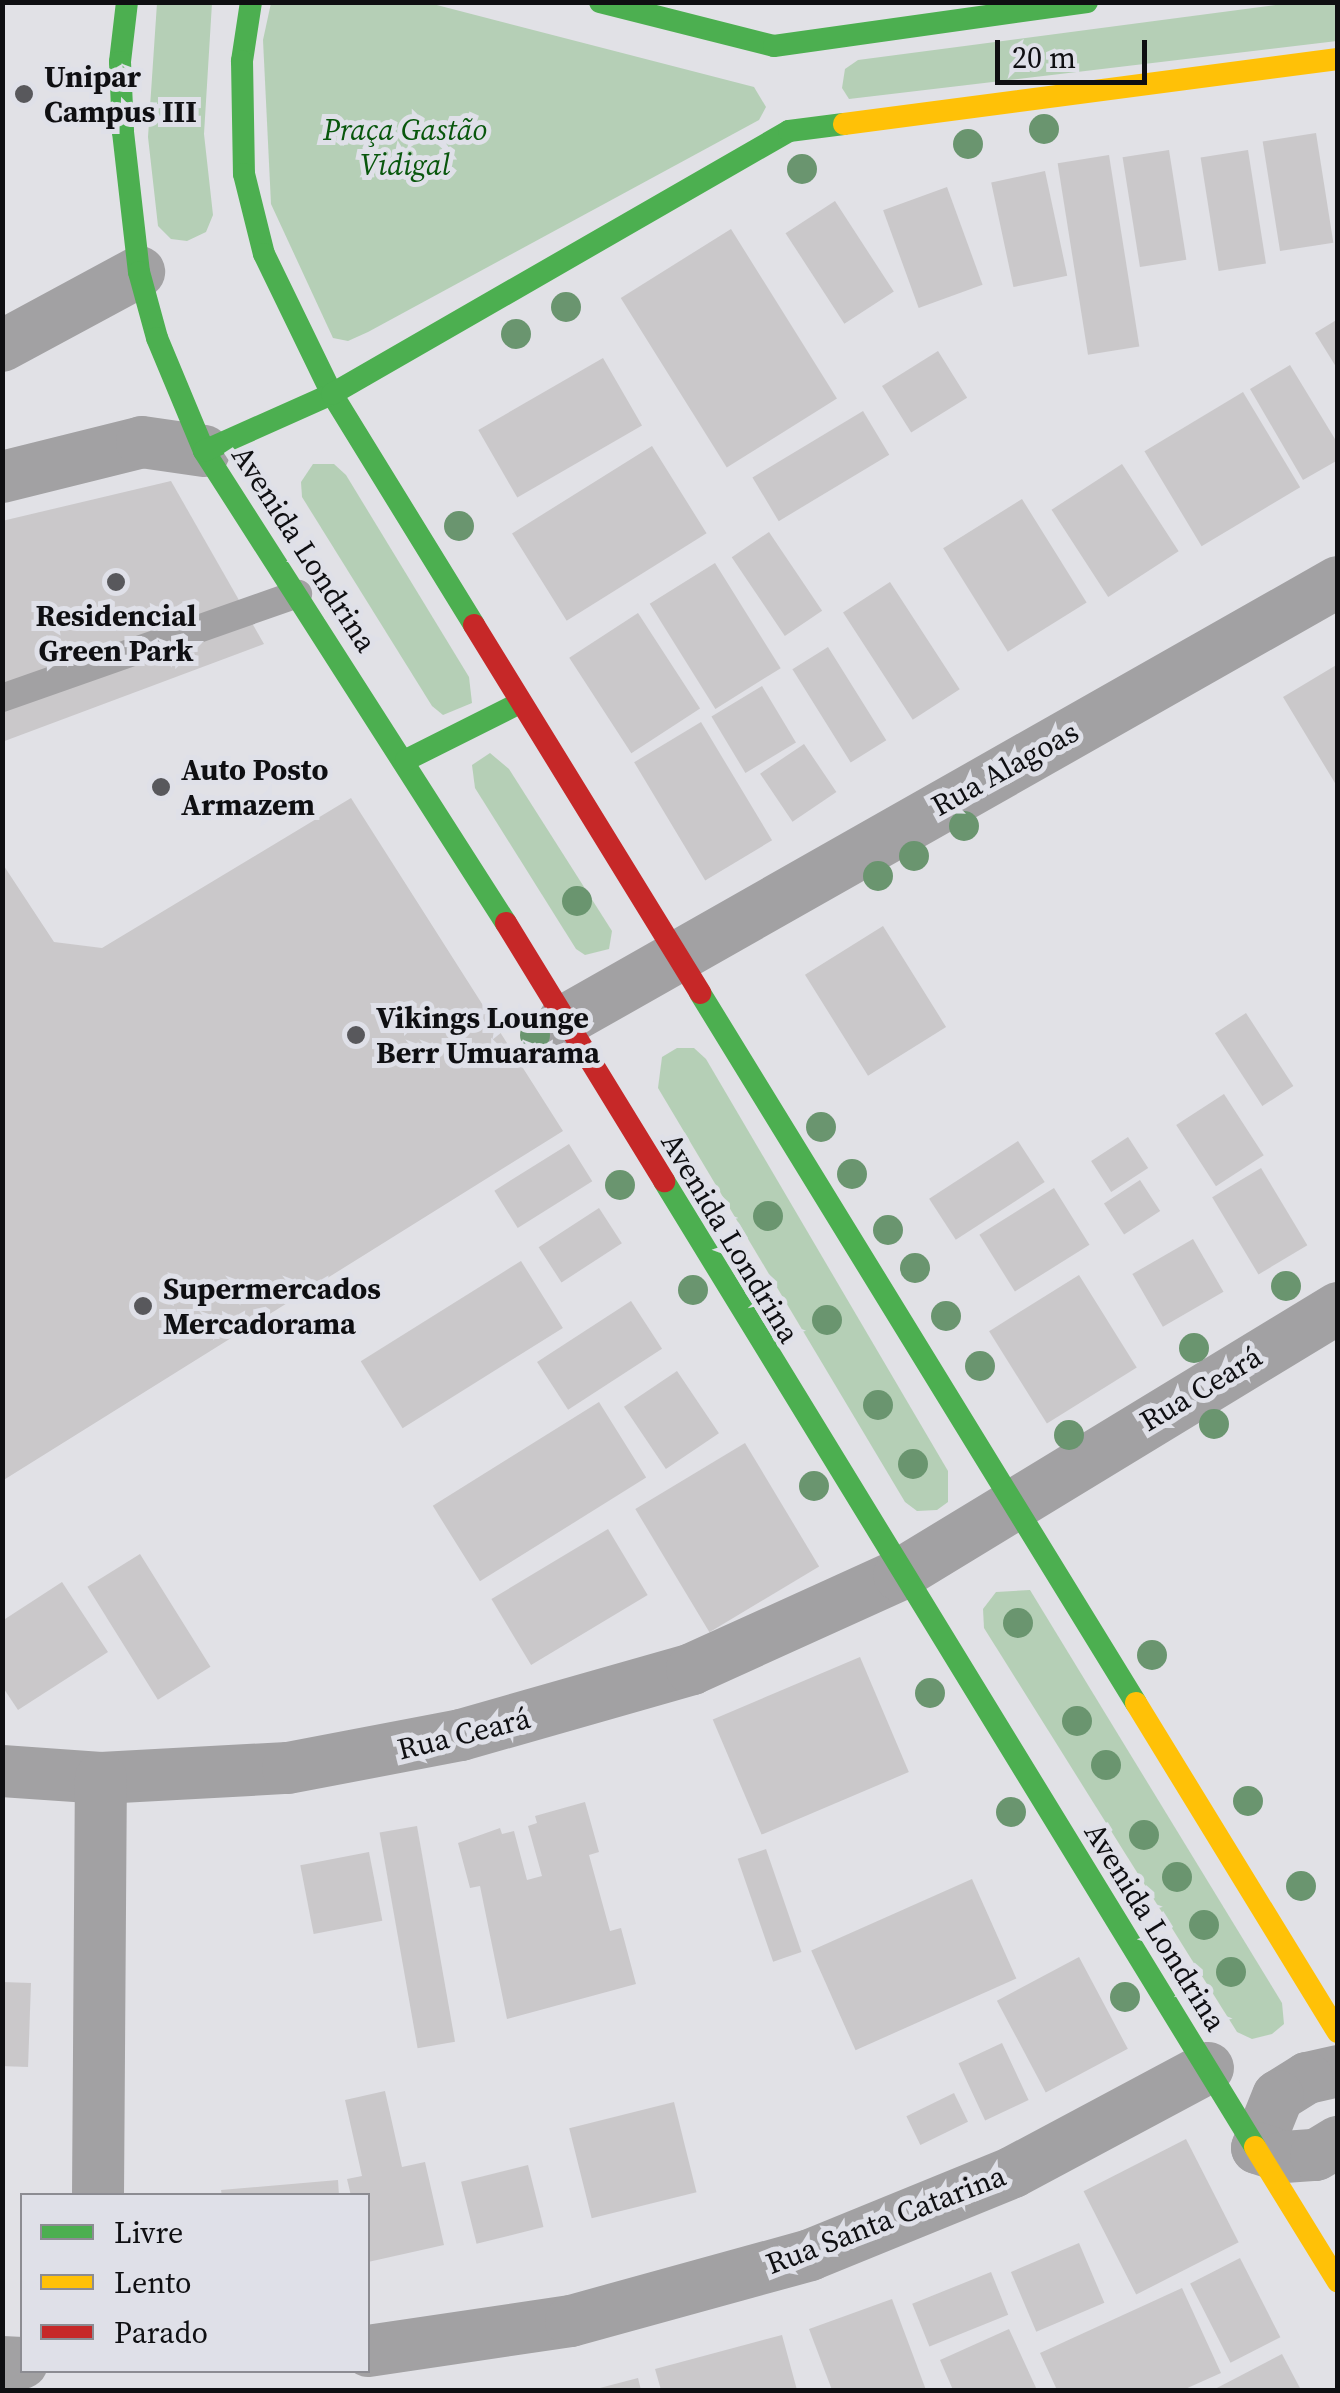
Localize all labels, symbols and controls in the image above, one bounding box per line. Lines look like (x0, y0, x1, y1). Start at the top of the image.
scale bar (1000, 20, 1152, 82)
text: 20 m (1012, 37, 1076, 78)
place label: Unipar Campus III (44, 59, 197, 130)
marker: Unipar Campus III (13, 83, 35, 105)
park label: Praça Gastão Vidigal (323, 112, 487, 182)
street label: Avenida Londrina (224, 439, 384, 659)
marker: Residencial Green Park (105, 571, 127, 593)
place label: Residencial Green Park (35, 598, 197, 668)
street label: Rua Alagoas (925, 714, 1085, 824)
place label: Auto Posto Armazem (181, 752, 328, 822)
marker: Auto Posto Armazem (150, 776, 172, 798)
place label: Vikings Lounge Berr Umuarama (376, 1000, 600, 1070)
marker: Vikings Lounge Berr Umuarama (345, 1024, 367, 1046)
street label: Avenida Londrina (653, 1126, 807, 1350)
place label: Supermercados Mercadorama (163, 1271, 381, 1342)
marker: Supermercados Mercadorama (132, 1295, 154, 1317)
street label: Rua Ceará (1134, 1339, 1268, 1439)
street label: Rua Ceará (394, 1700, 534, 1768)
street label: Avenida Londrina (1076, 1816, 1234, 2038)
street label: Rua Santa Catarina (761, 2158, 1011, 2282)
legend (20, 2193, 370, 2373)
text: Livre (114, 2212, 183, 2253)
text: Lento (114, 2262, 191, 2303)
text: Parado (114, 2312, 208, 2353)

